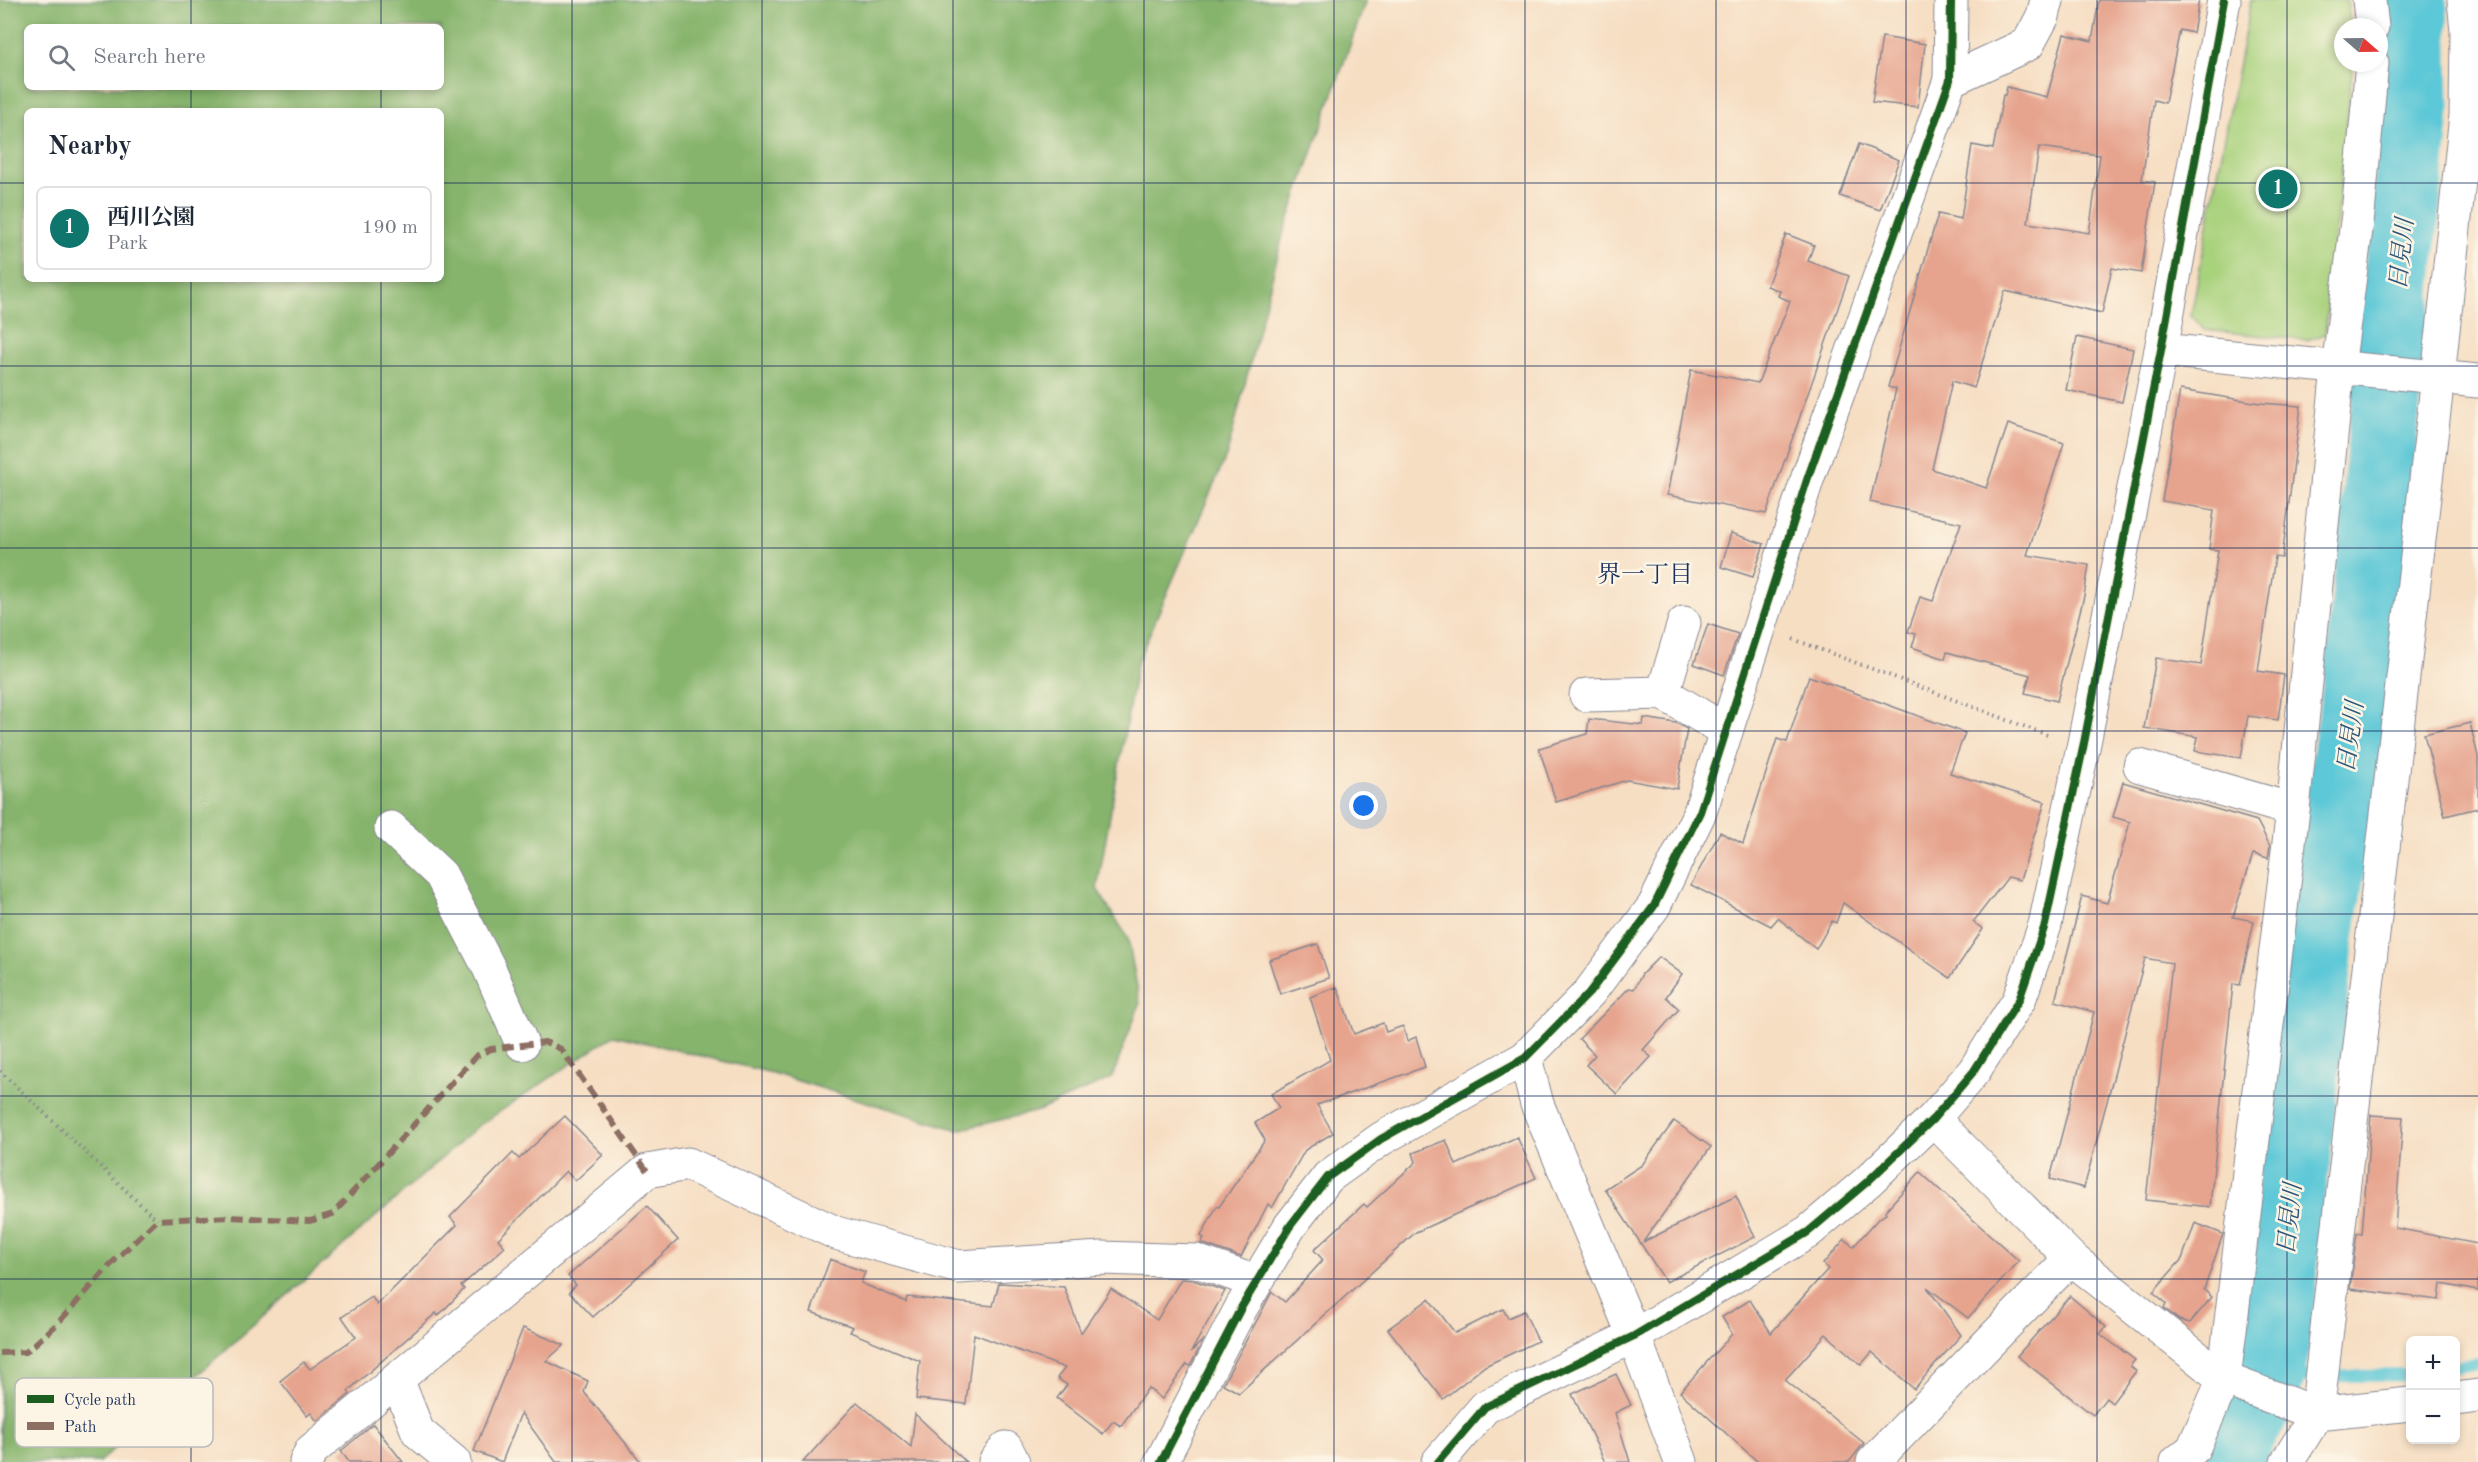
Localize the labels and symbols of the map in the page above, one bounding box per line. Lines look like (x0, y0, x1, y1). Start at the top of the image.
north arrow (2334, 18, 2388, 72)
pin: 1 (2258, 166, 2298, 212)
water label: 日見川 (2385, 214, 2419, 291)
district label: 界一丁目 (1597, 562, 1693, 588)
water label: 日見川 (2333, 697, 2369, 775)
your location (1349, 791, 1378, 820)
water label: 日見川 (2273, 1179, 2307, 1256)
legend (15, 1378, 213, 1447)
text: Cycle path (64, 1393, 136, 1409)
text: Path (64, 1420, 97, 1436)

